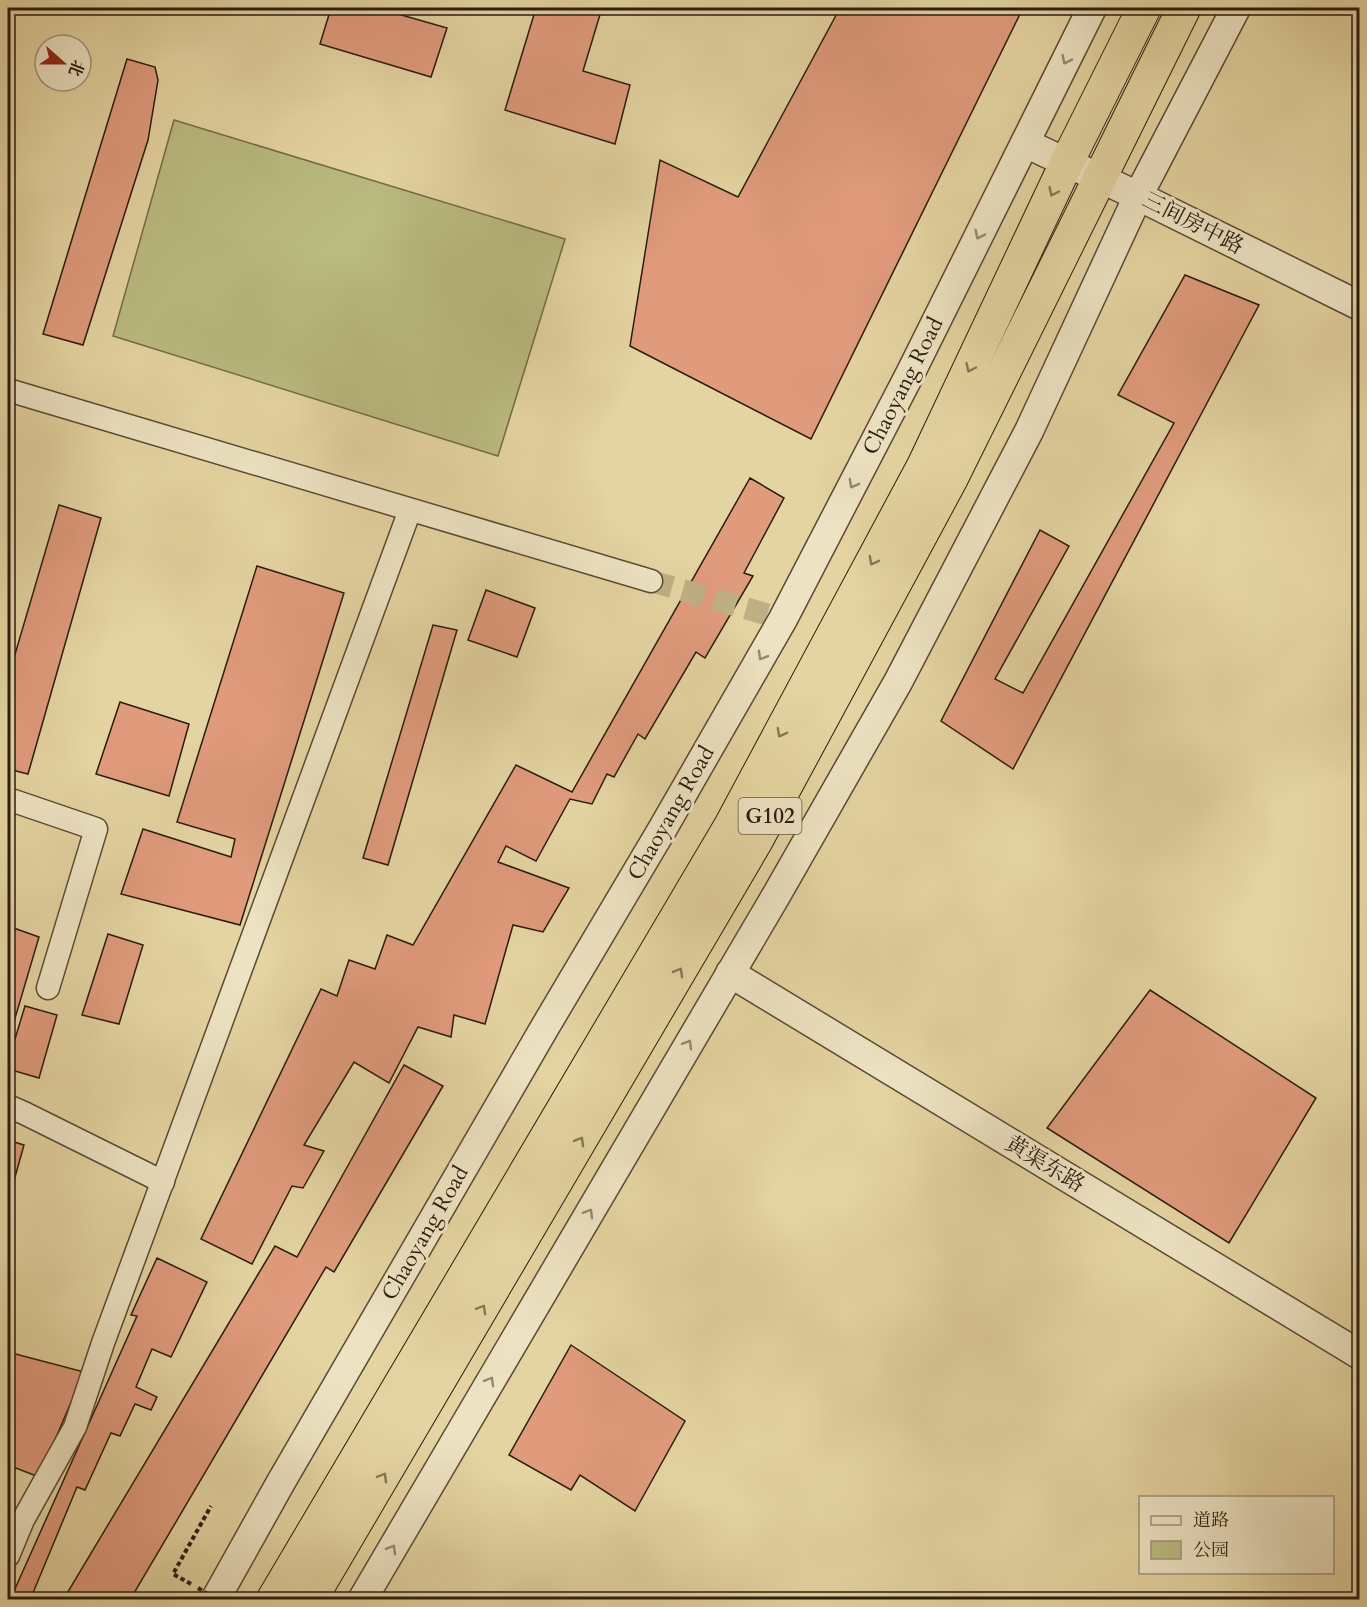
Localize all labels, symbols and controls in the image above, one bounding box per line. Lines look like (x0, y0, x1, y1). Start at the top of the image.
north arrow (33, 33, 93, 93)
one-way arrow (1061, 53, 1073, 64)
text: 北 (63, 57, 89, 79)
one-way arrow (1048, 185, 1060, 196)
street label: 三间房中路 (1137, 185, 1249, 261)
one-way arrow (975, 228, 987, 239)
street label: Chaoyang Road (855, 312, 951, 460)
one-way arrow (965, 362, 977, 373)
one-way arrow (849, 477, 861, 488)
one-way arrow (869, 555, 880, 566)
one-way arrow (758, 650, 769, 660)
one-way arrow (777, 727, 788, 737)
street label: Chaoyang Road (620, 740, 722, 886)
road number: G102 (738, 798, 802, 834)
one-way arrow (672, 968, 684, 979)
one-way arrow (680, 1040, 692, 1050)
street label: 黄渠东路 (1000, 1128, 1090, 1200)
one-way arrow (573, 1136, 585, 1147)
street label: Chaoyang Road (374, 1160, 476, 1306)
one-way arrow (582, 1208, 593, 1219)
one-way arrow (474, 1305, 486, 1315)
one-way arrow (483, 1377, 495, 1387)
one-way arrow (375, 1473, 387, 1483)
legend (1139, 1496, 1334, 1574)
text: 道路 (1193, 1508, 1229, 1533)
text: 公园 (1193, 1538, 1229, 1563)
one-way arrow (384, 1545, 396, 1555)

